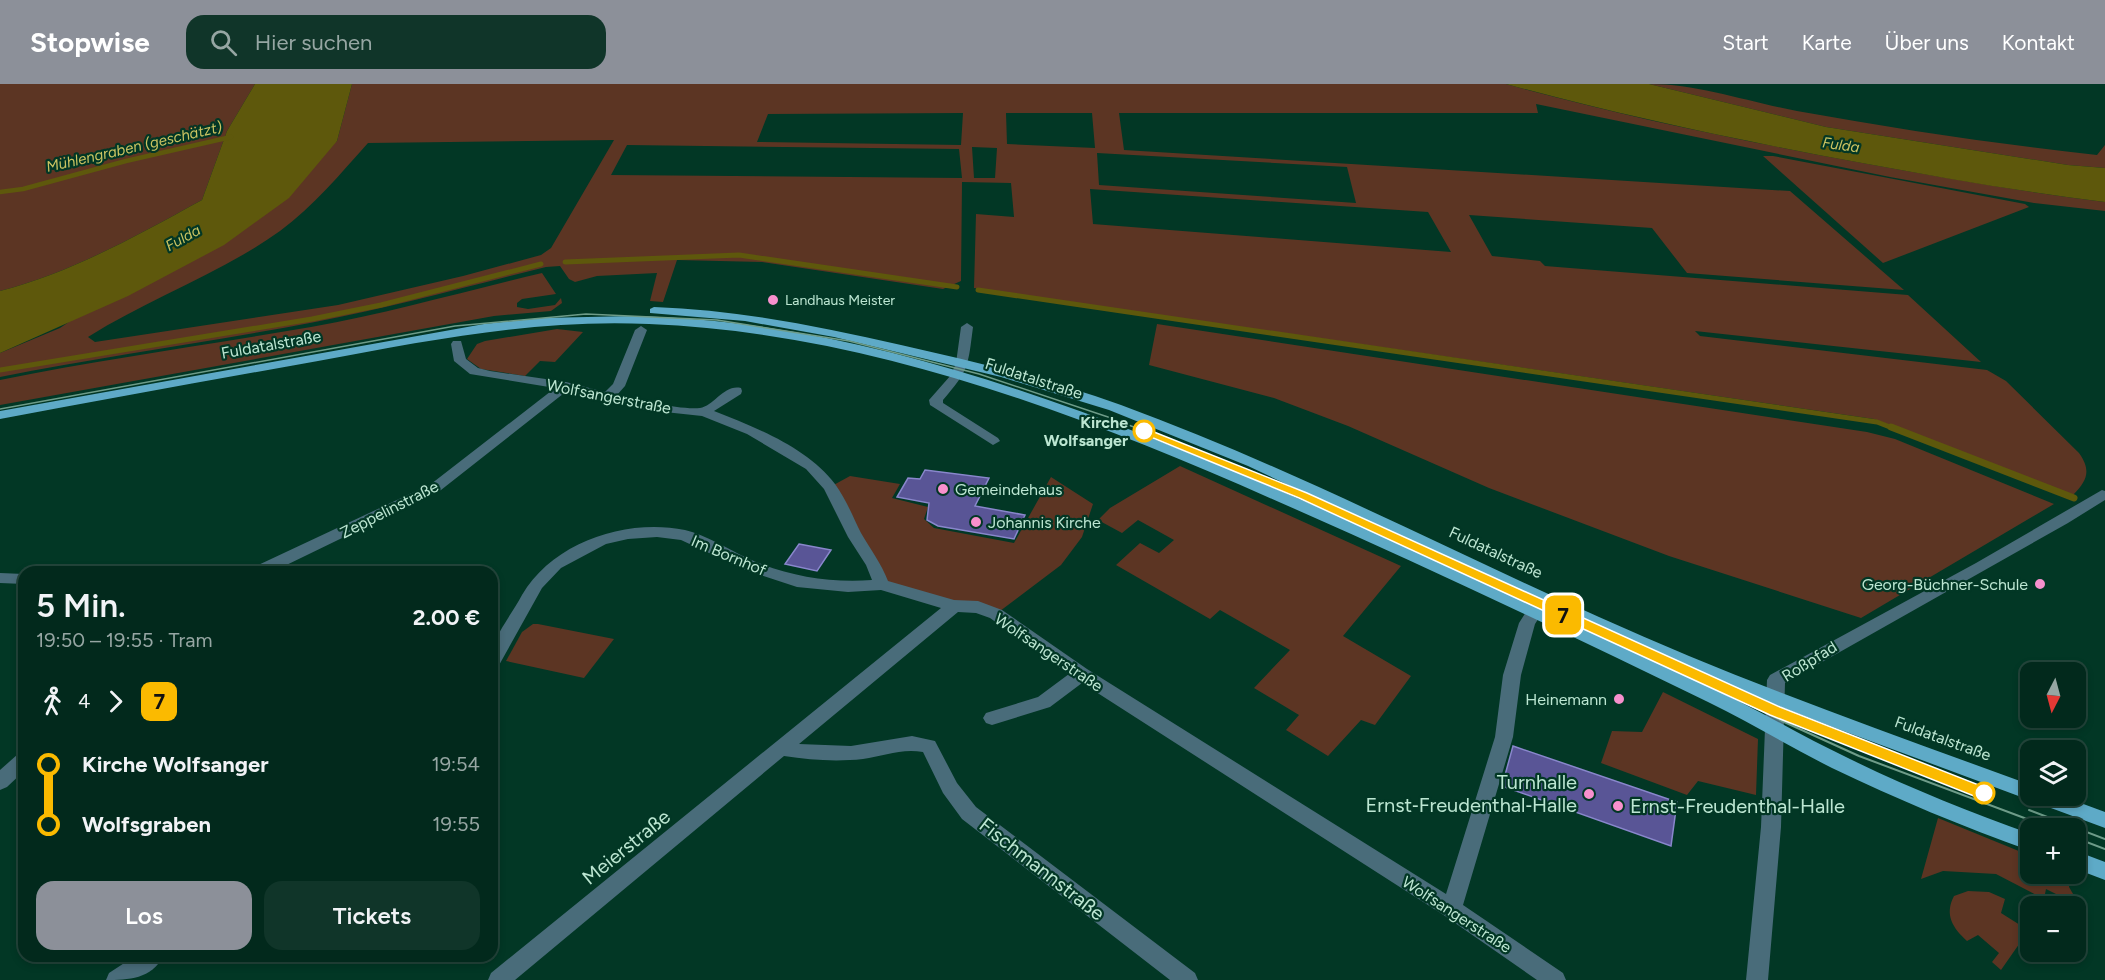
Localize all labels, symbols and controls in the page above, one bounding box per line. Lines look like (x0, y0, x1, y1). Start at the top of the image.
search box (186, 15, 606, 69)
text: Stopwise (30, 25, 150, 59)
icon: search (207, 26, 240, 59)
text: Hier suchen (255, 29, 372, 56)
text: Start (1722, 30, 1769, 55)
text: Karte (1802, 30, 1852, 55)
text: Über uns (1885, 30, 1969, 55)
text: Kontakt (2002, 30, 2075, 55)
water label: Mühlengraben (geschätzt) (44, 118, 224, 176)
water label: Fulda (1821, 133, 1861, 157)
water label: Fulda (162, 221, 204, 255)
place label: Landhaus Meister (785, 292, 895, 309)
marker: Landhaus Meister (766, 293, 780, 307)
street label: Fuldatalstraße (220, 326, 323, 363)
street label: Fuldatalstraße (983, 354, 1085, 403)
street label: Wolfsangerstraße (545, 375, 673, 418)
place label: Kirche Wolfsanger (1044, 413, 1128, 450)
marker: Kirche Wolfsanger (1133, 420, 1155, 442)
street label: Zeppelinstraße (337, 476, 442, 542)
place label: Gemeindehaus (955, 480, 1062, 499)
marker: Gemeindehaus (936, 482, 950, 496)
place label: Johannis Kirche (988, 513, 1101, 532)
marker: Johannis Kirche (969, 515, 983, 529)
street label: Fuldatalstraße (1446, 522, 1546, 583)
street label: Im Bornhof (689, 531, 769, 580)
place label: Georg-Büchner-Schule (1862, 575, 2028, 594)
marker: Georg-Büchner-Schule (2033, 577, 2047, 591)
text: 5 Min. (36, 586, 126, 625)
line badge: 7 (1544, 596, 1582, 634)
text: 7 (1557, 603, 1569, 628)
text: 2.00 € (413, 604, 480, 631)
street label: Wolfsangerstraße (991, 609, 1107, 696)
text: 19:50 – 19:55 · Tram (36, 628, 213, 652)
street label: Roßpfad (1778, 637, 1840, 686)
north arrow (2020, 662, 2086, 728)
map controls (2020, 662, 2086, 962)
icon: walk (36, 685, 69, 718)
icon: forward (99, 685, 132, 718)
text: 4 (78, 689, 90, 713)
text: 7 (153, 689, 165, 714)
place label: Heinemann (1525, 690, 1607, 709)
marker: Heinemann (1612, 692, 1626, 706)
street label: Fuldatalstraße (1892, 712, 1994, 765)
button: layers (2020, 740, 2086, 806)
text: Kirche Wolfsanger (82, 751, 269, 778)
text: 19:54 (431, 752, 480, 776)
place label: Turnhalle Ernst‐Freudenthal‐Halle (1365, 770, 1577, 817)
unlabelled marker (1973, 782, 1995, 804)
marker: Turnhalle Ernst‐Freudenthal‐Halle (1582, 787, 1596, 801)
place label: Ernst-Freudenthal-Halle (1630, 794, 1845, 818)
marker: Ernst-Freudenthal-Halle (1611, 799, 1625, 813)
street label: Meierstraße (577, 804, 675, 890)
text: Wolfsgraben (82, 811, 211, 838)
text: 19:55 (432, 812, 480, 836)
street label: Fischmannstraße (975, 813, 1109, 925)
button: + (2020, 818, 2086, 884)
street label: Wolfsangerstraße (1399, 872, 1515, 957)
button: Los (36, 881, 252, 950)
button: Tickets (264, 881, 480, 950)
button: − (2020, 896, 2086, 962)

